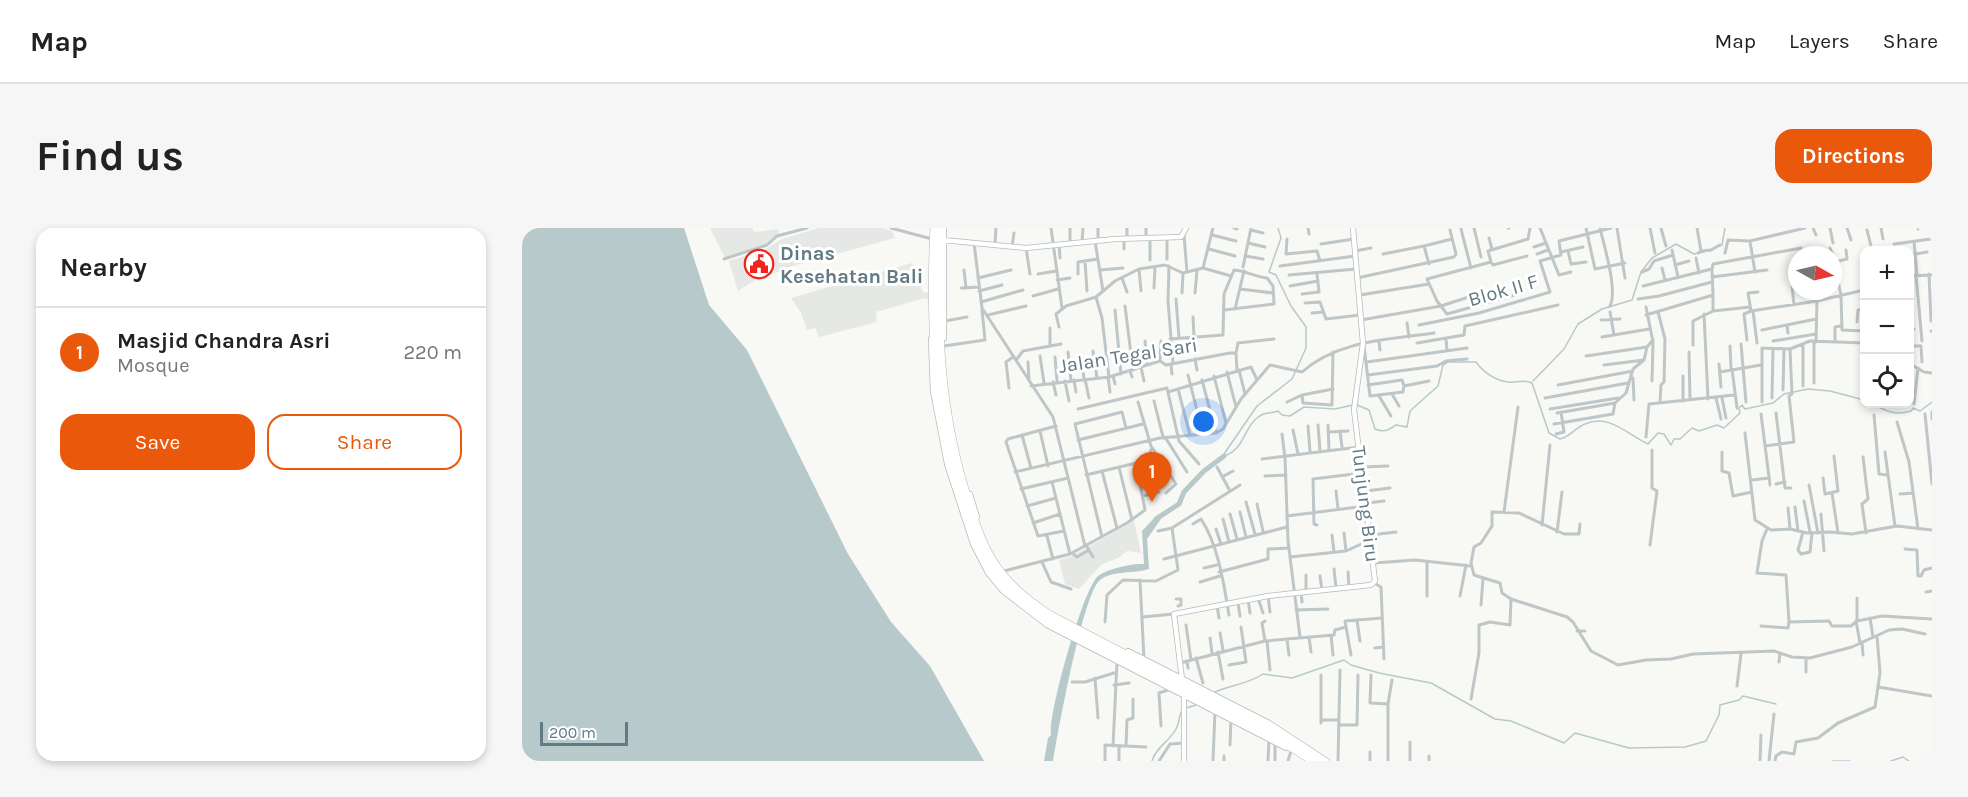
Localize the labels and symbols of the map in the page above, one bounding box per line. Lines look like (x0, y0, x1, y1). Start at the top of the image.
place label: Dinas Kesehatan Bali (780, 242, 923, 288)
north arrow (1788, 246, 1842, 300)
public building icon: Dinas Kesehatan Bali (743, 248, 775, 280)
street label: Blok II F (1466, 270, 1541, 311)
street label: Jalan Tegal Sari (1057, 333, 1199, 378)
your location (1189, 407, 1218, 436)
street label: Tunjung Biru (1347, 445, 1384, 564)
pin: 1 (1132, 452, 1172, 502)
scale bar (540, 719, 628, 746)

